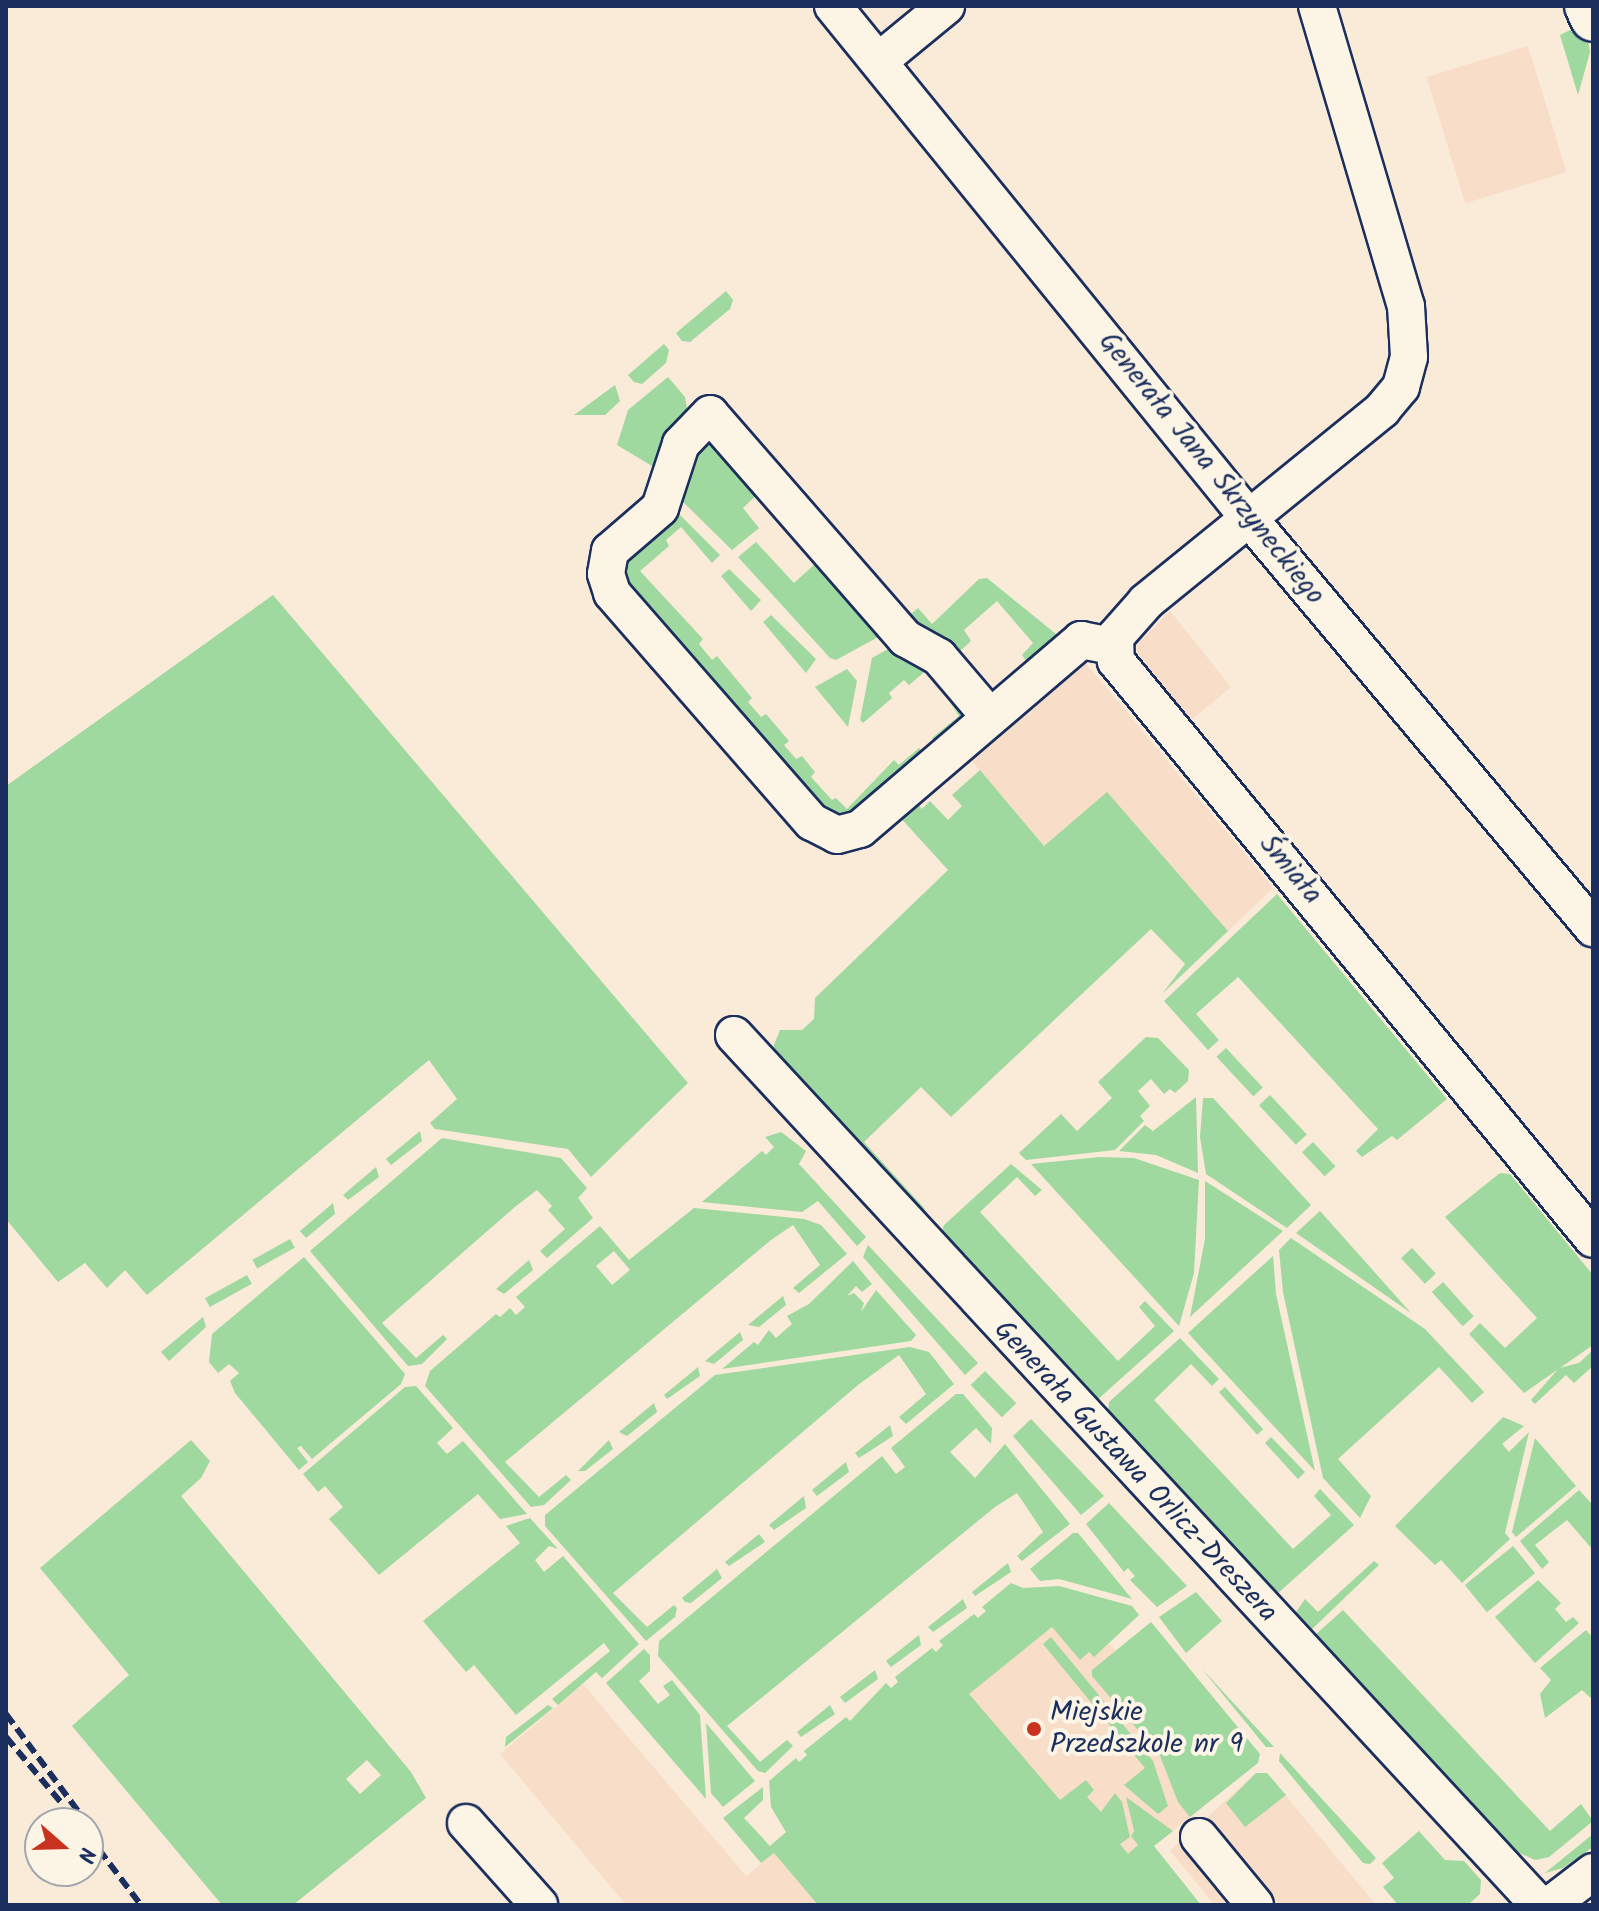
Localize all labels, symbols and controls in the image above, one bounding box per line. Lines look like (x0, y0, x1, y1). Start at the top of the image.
street label: Generała Jana Skrzyneckiego (1091, 326, 1331, 612)
street label: Śmiała (1251, 829, 1329, 911)
street label: Generała Gustawa Orlicz-Dreszera (986, 1314, 1284, 1630)
place label: Miejskie Przedszkole nr 9 (1050, 1696, 1243, 1762)
marker: Miejskie Przedszkole nr 9 (1025, 1720, 1043, 1738)
north arrow (24, 1807, 104, 1887)
text: N (66, 1842, 104, 1867)

